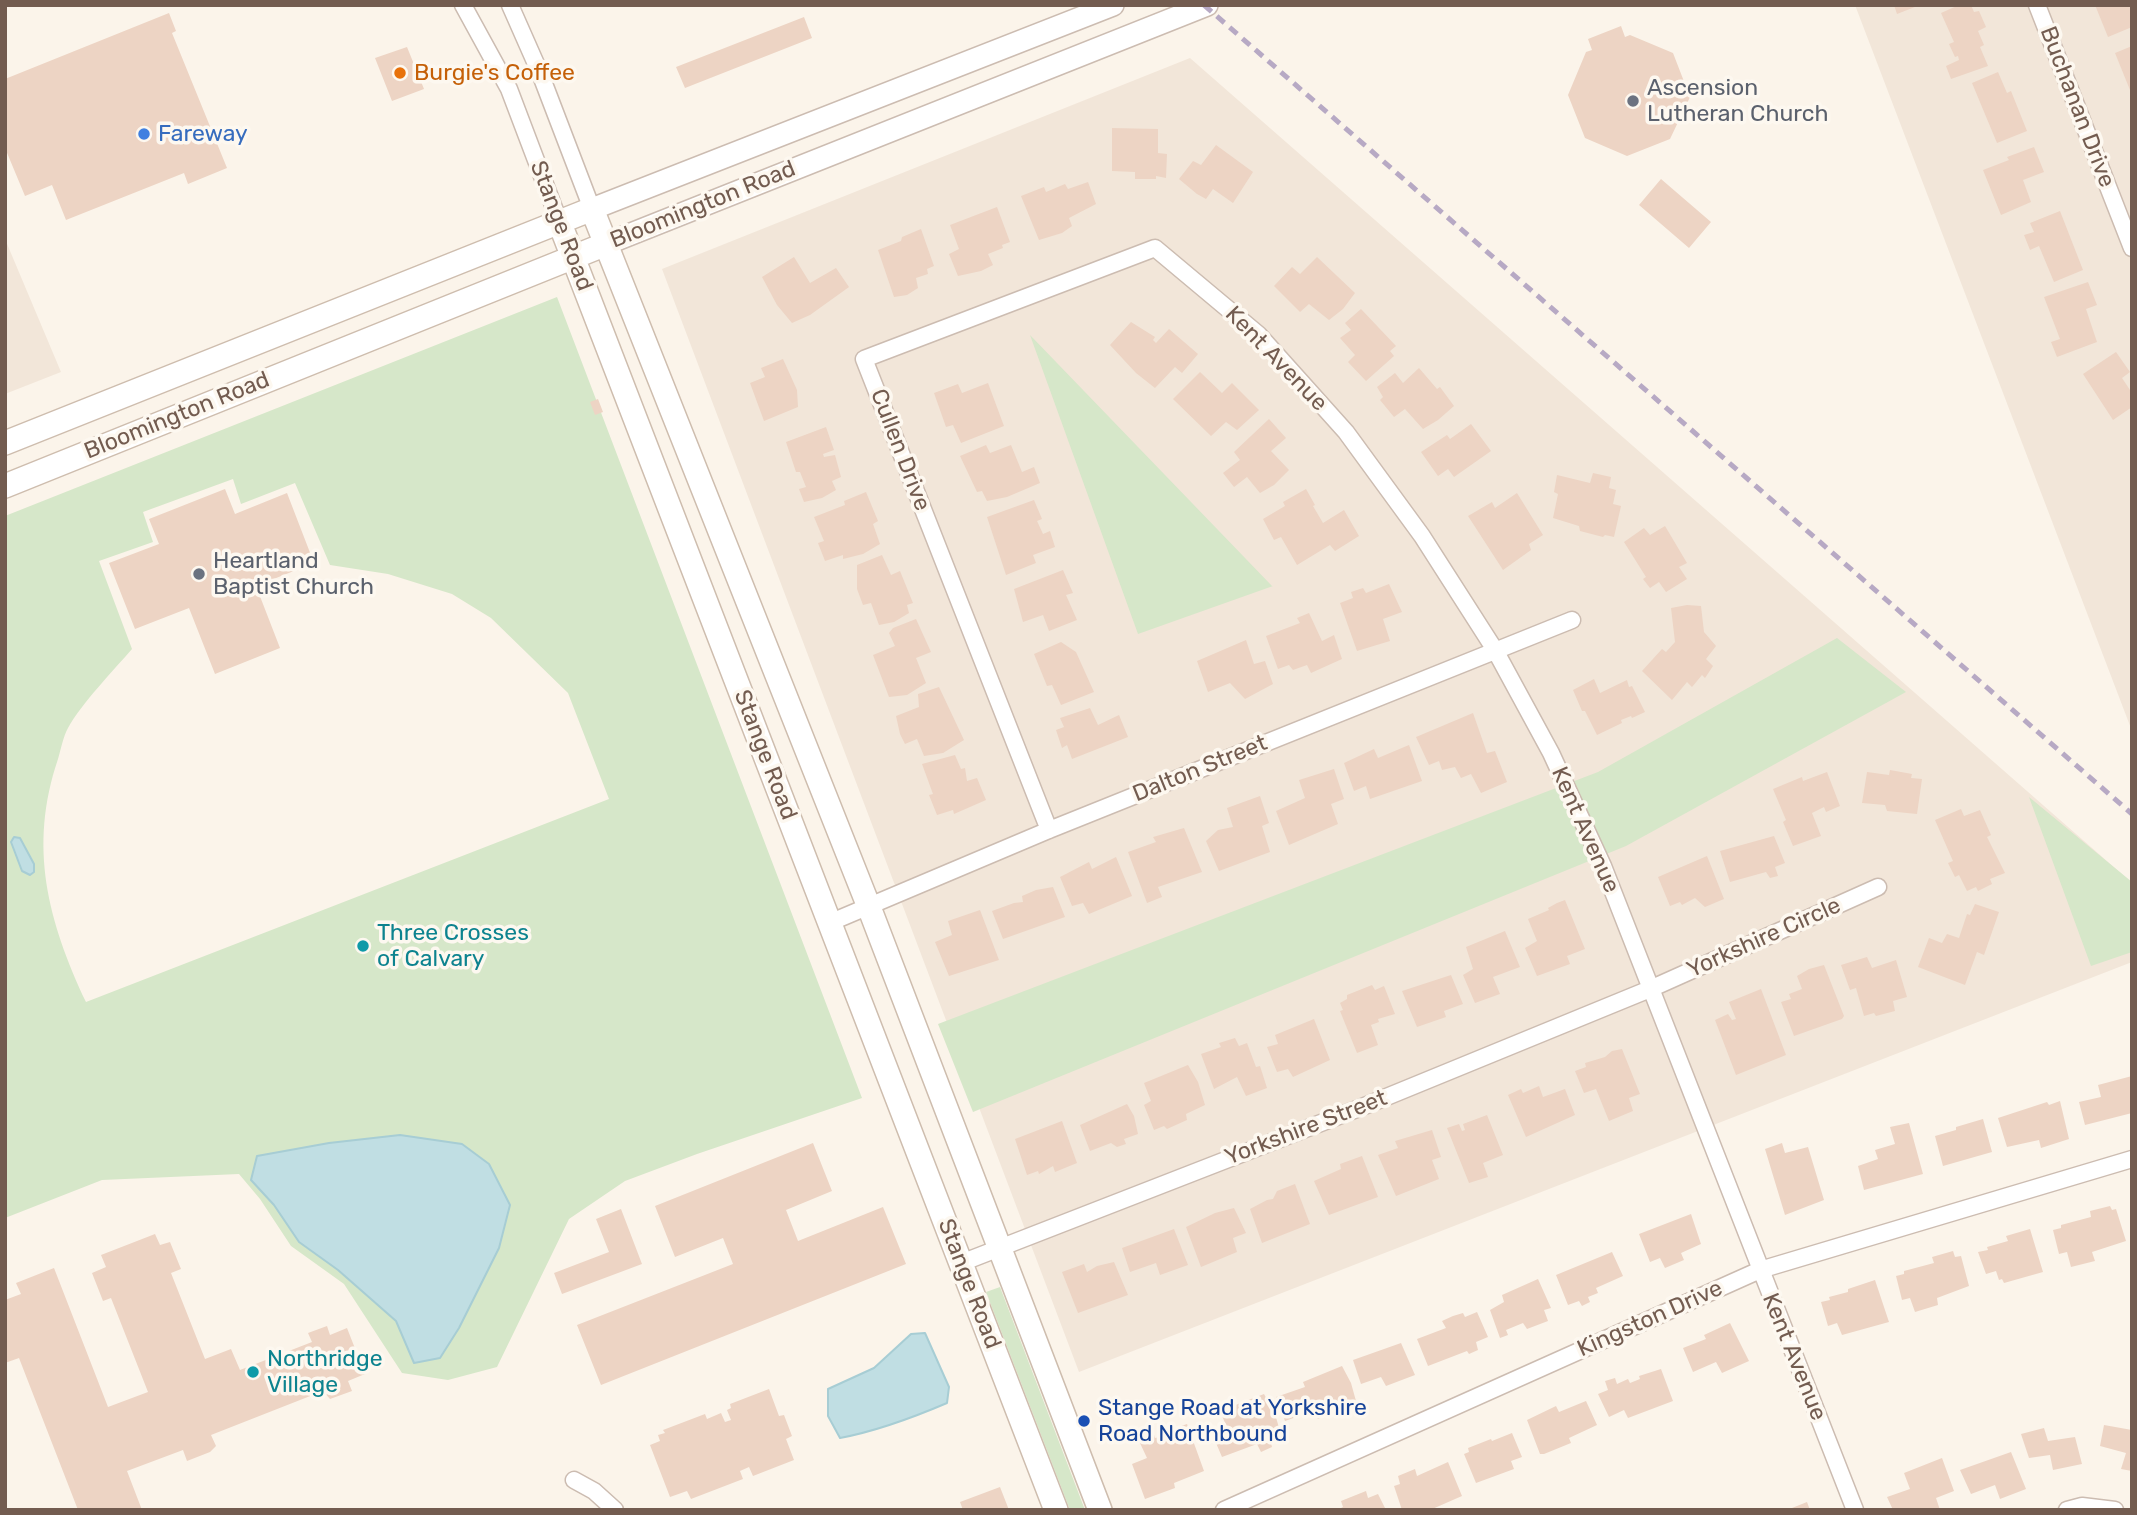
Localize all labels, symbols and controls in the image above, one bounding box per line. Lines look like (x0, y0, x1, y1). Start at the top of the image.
street label: Buchanan Drive (2034, 23, 2120, 191)
place label: Burgie's Coffee (414, 59, 575, 87)
marker: Burgie's Coffee (392, 65, 408, 81)
place label: Ascension Lutheran Church (1647, 74, 1829, 128)
marker: Ascension Lutheran Church (1625, 93, 1641, 109)
place label: Fareway (158, 120, 248, 148)
marker: Fareway (136, 126, 152, 142)
street label: Bloomington Road (606, 155, 800, 255)
street label: Stange Road (524, 157, 598, 295)
street label: Kent Avenue (1219, 301, 1333, 417)
street label: Bloomington Road (80, 366, 274, 466)
street label: Cullen Drive (864, 385, 936, 515)
place label: Heartland Baptist Church (213, 547, 374, 601)
marker: Heartland Baptist Church (191, 566, 207, 582)
street label: Stange Road (728, 686, 802, 824)
street label: Dalton Street (1129, 730, 1271, 808)
street label: Kent Avenue (1545, 763, 1625, 897)
street label: Yorkshire Circle (1683, 892, 1845, 984)
place label: Three Crosses of Calvary (377, 919, 529, 973)
marker: Three Crosses of Calvary (355, 938, 371, 954)
street label: Yorkshire Street (1221, 1084, 1391, 1172)
street label: Stange Road (932, 1215, 1006, 1353)
street label: Kingston Drive (1573, 1275, 1727, 1363)
street label: Kent Avenue (1756, 1289, 1832, 1425)
place label: Northridge Village (267, 1345, 383, 1399)
marker: Northridge Village (245, 1364, 261, 1380)
place label: Stange Road at Yorkshire Road Northbound (1098, 1394, 1367, 1448)
marker: Stange Road at Yorkshire Road Northbound (1076, 1413, 1092, 1429)

